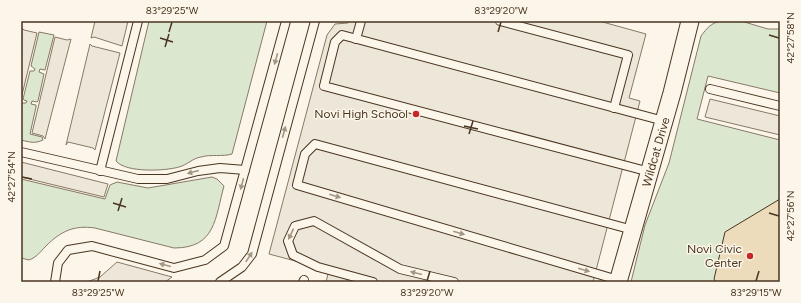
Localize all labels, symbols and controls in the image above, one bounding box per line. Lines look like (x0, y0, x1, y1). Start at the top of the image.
text: 83°29'25"W (146, 4, 199, 17)
text: 83°29'20"W (474, 4, 528, 17)
text: 42°27'58"N (784, 12, 797, 64)
one-way arrow (273, 53, 279, 65)
place label: Novi High School (314, 107, 408, 121)
marker: Novi High School (411, 109, 421, 119)
street label: Wildcat Drive (639, 115, 673, 188)
one-way arrow (282, 126, 288, 138)
text: 42°27'54"N (5, 151, 18, 203)
one-way arrow (187, 169, 199, 175)
one-way arrow (238, 178, 244, 190)
text: 42°27'56"N (784, 191, 797, 241)
one-way arrow (329, 193, 341, 199)
one-way arrow (288, 228, 294, 240)
one-way arrow (453, 230, 465, 236)
place label: Novi Civic Center (687, 242, 743, 270)
one-way arrow (245, 251, 253, 262)
marker: Novi Civic Center (745, 251, 755, 261)
one-way arrow (158, 262, 170, 268)
one-way arrow (578, 267, 590, 273)
one-way arrow (410, 269, 422, 275)
text: 83°29'25"W (72, 286, 125, 299)
text: 83°29'20"W (400, 286, 454, 299)
text: 83°29'15"W (730, 286, 782, 299)

